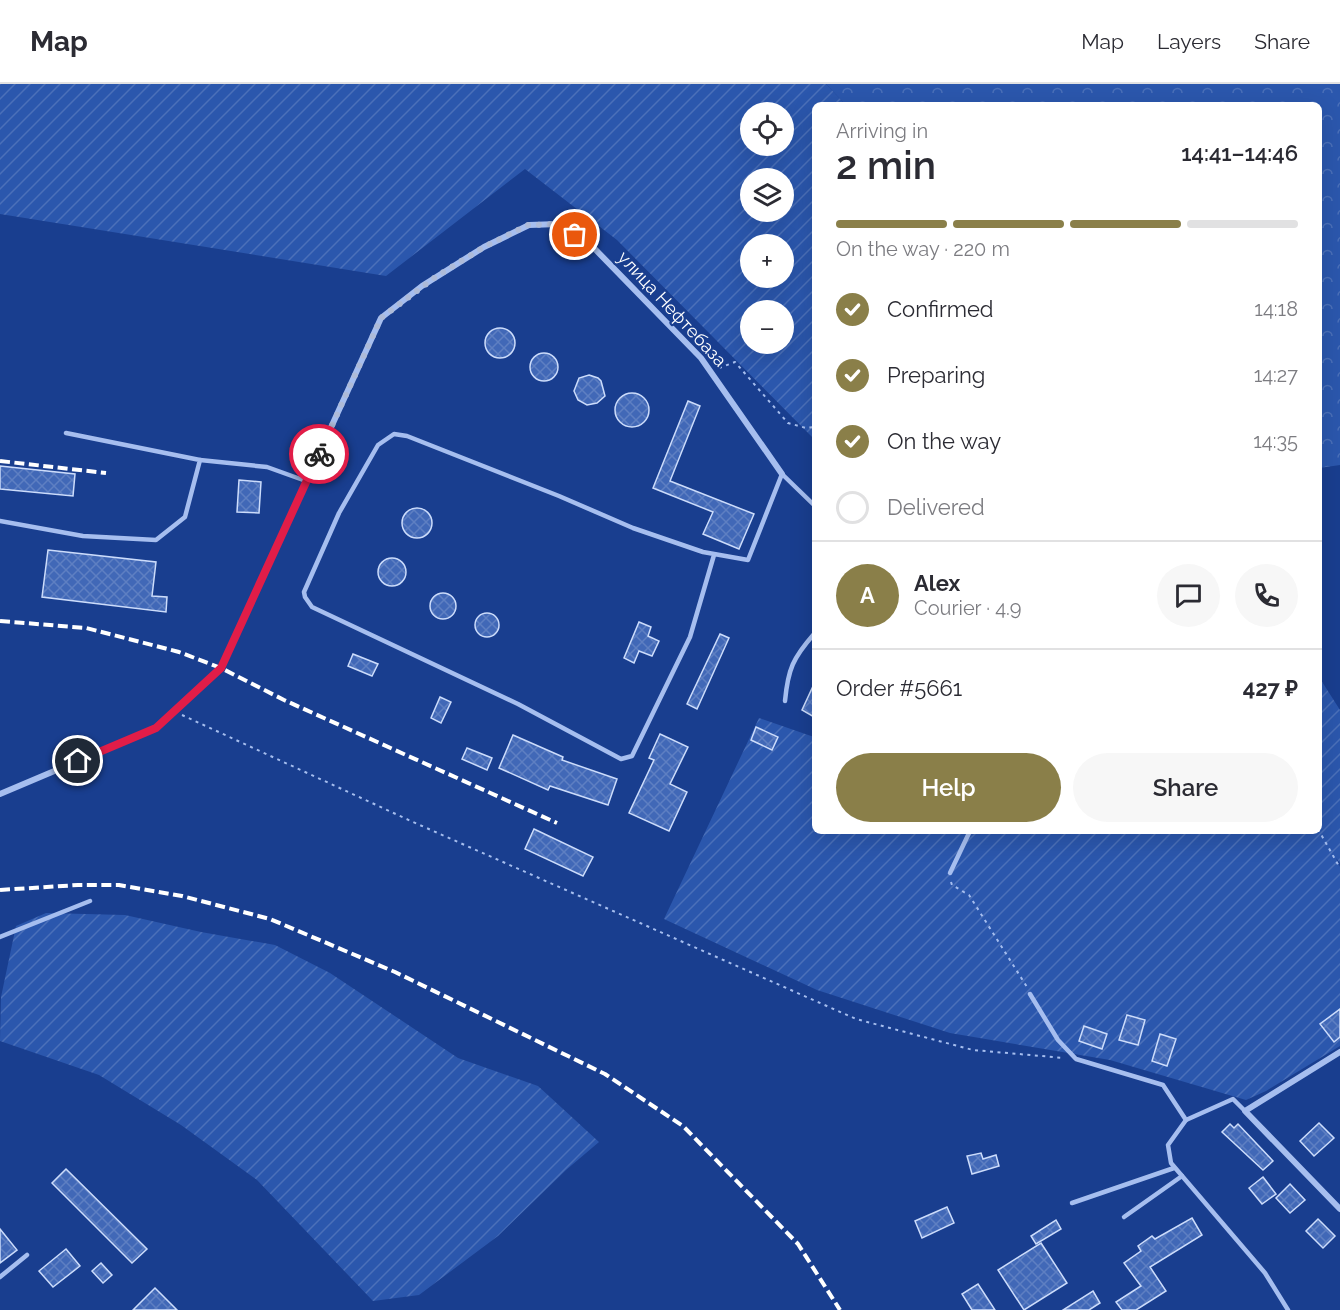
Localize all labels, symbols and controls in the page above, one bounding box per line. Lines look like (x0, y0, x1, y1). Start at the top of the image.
text: Map (30, 25, 88, 58)
text: Map (1081, 29, 1124, 54)
text: Layers (1157, 29, 1221, 54)
text: Share (1254, 29, 1310, 54)
map controls (740, 102, 794, 354)
button: locate (740, 102, 794, 156)
text: Arriving in (836, 119, 928, 143)
text: 14:41–14:46 (1181, 140, 1298, 166)
text: 2 min (836, 142, 936, 188)
button: layers (740, 168, 794, 222)
pin (549, 209, 600, 260)
icon: bag (558, 218, 591, 251)
button: + (740, 234, 794, 288)
text: On the way · 220 m (836, 237, 1010, 261)
street label: улица Нефтебаза (614, 247, 731, 371)
icon: check (836, 293, 869, 326)
text: Confirmed (887, 296, 994, 322)
text: 14:18 (1254, 297, 1298, 321)
button: − (740, 300, 794, 354)
icon: check (836, 359, 869, 392)
text: Preparing (887, 362, 985, 388)
text: 14:27 (1254, 363, 1298, 387)
courier (289, 424, 349, 484)
icon: check (836, 425, 869, 458)
text: On the way (887, 428, 1001, 454)
text: 14:35 (1253, 429, 1298, 453)
icon: bike (303, 438, 336, 471)
text: Delivered (887, 494, 985, 520)
button: chat (1157, 564, 1220, 627)
button: phone (1235, 564, 1298, 627)
text: Alex (914, 570, 960, 596)
text: A (860, 582, 875, 608)
text: Courier · 4.9 (914, 596, 1022, 620)
text: Order #5661 (836, 675, 962, 701)
text: 427 ₽ (1243, 675, 1298, 701)
pin (52, 735, 103, 786)
icon: home (61, 744, 94, 777)
button: Help (836, 753, 1061, 822)
button: Share (1073, 753, 1298, 822)

